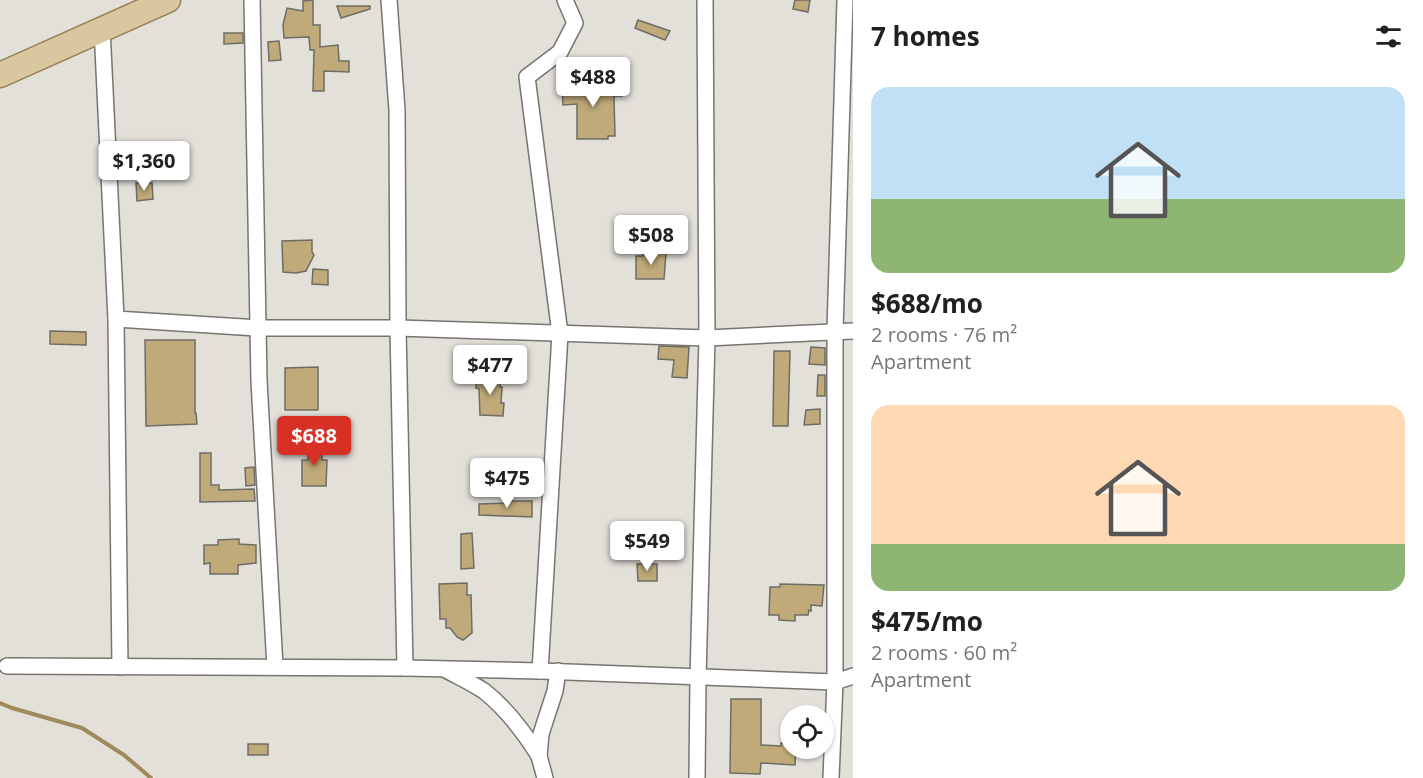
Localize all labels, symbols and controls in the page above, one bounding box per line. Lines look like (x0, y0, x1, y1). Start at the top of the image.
text: 7 homes (871, 18, 980, 54)
icon: filters (1372, 20, 1405, 53)
pin: $488 (557, 57, 629, 108)
text: $488 (570, 63, 616, 90)
icon: home (1084, 126, 1192, 234)
pin: $1,360 (95, 141, 193, 192)
text: $1,360 (113, 147, 175, 174)
pin: $508 (615, 215, 687, 266)
text: $508 (628, 221, 674, 248)
text: $688/mo (871, 285, 983, 321)
text: 2 rooms · 76 m² (871, 321, 1017, 348)
pin: $477 (454, 345, 526, 396)
text: Apartment (871, 348, 971, 375)
text: $477 (467, 351, 513, 378)
pin: $688 (278, 416, 350, 467)
text: $688 (291, 422, 337, 449)
icon: home (1084, 444, 1192, 552)
pin: $475 (471, 458, 543, 509)
text: $475 (484, 464, 530, 491)
pin: $549 (611, 521, 683, 572)
text: $549 (624, 527, 670, 554)
text: $475/mo (871, 603, 983, 639)
text: 2 rooms · 60 m² (871, 639, 1017, 666)
text: Apartment (871, 666, 971, 693)
map controls (780, 705, 834, 759)
button: locate (780, 705, 834, 759)

